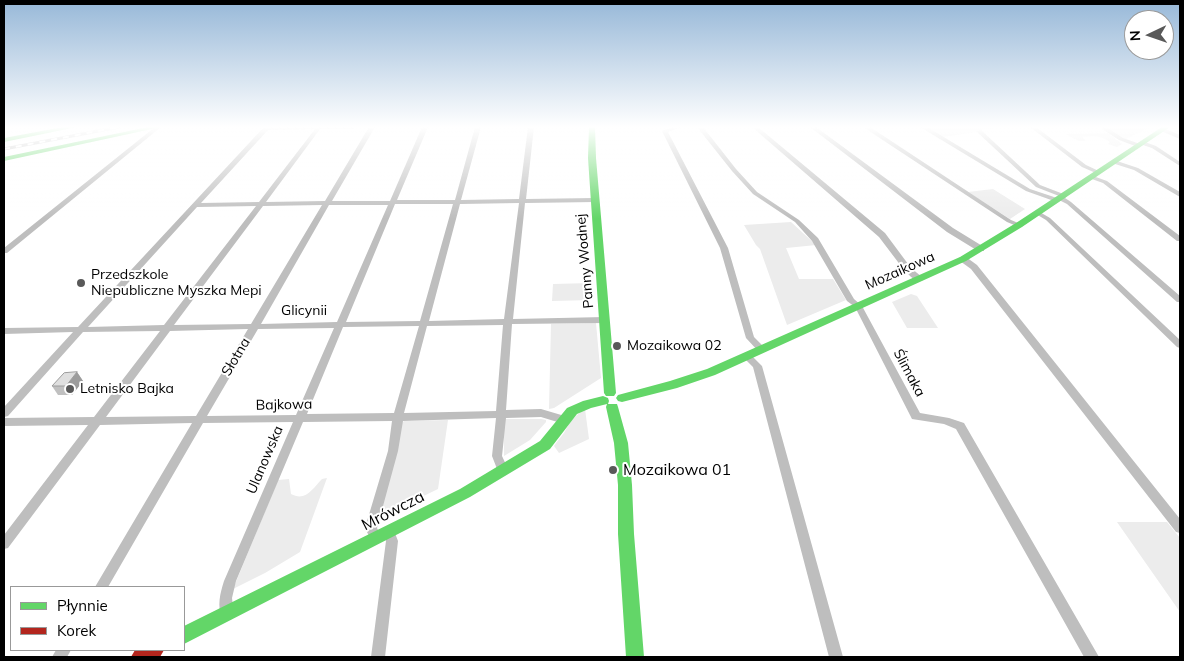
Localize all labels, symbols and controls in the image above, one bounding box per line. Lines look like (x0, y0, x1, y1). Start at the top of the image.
north arrow (1124, 10, 1174, 60)
text: N (1126, 30, 1144, 41)
street label: Panny Wodnej (572, 213, 598, 309)
street label: Mozaikowa (863, 248, 937, 294)
place label: Przedszkole Niepubliczne Myszka Mepi (91, 267, 262, 300)
marker: Przedszkole Niepubliczne Myszka Mepi (75, 277, 87, 289)
street label: Glicynii (281, 303, 327, 319)
street label: Słotna (218, 335, 254, 379)
place label: Mozaikowa 02 (627, 338, 722, 354)
marker: Mozaikowa 02 (611, 340, 623, 352)
street label: Ślimaka (889, 346, 929, 400)
place label: Letnisko Bajka (80, 381, 174, 397)
marker: Letnisko Bajka (64, 383, 76, 395)
street label: Bajkowa (256, 396, 312, 414)
street label: Ulanowska (243, 423, 287, 497)
place label: Mozaikowa 01 (623, 460, 731, 480)
marker: Mozaikowa 01 (607, 464, 619, 476)
street label: Mrówcza (358, 487, 428, 535)
legend (10, 586, 185, 651)
text: Płynnie (57, 596, 108, 615)
text: Korek (57, 621, 96, 640)

